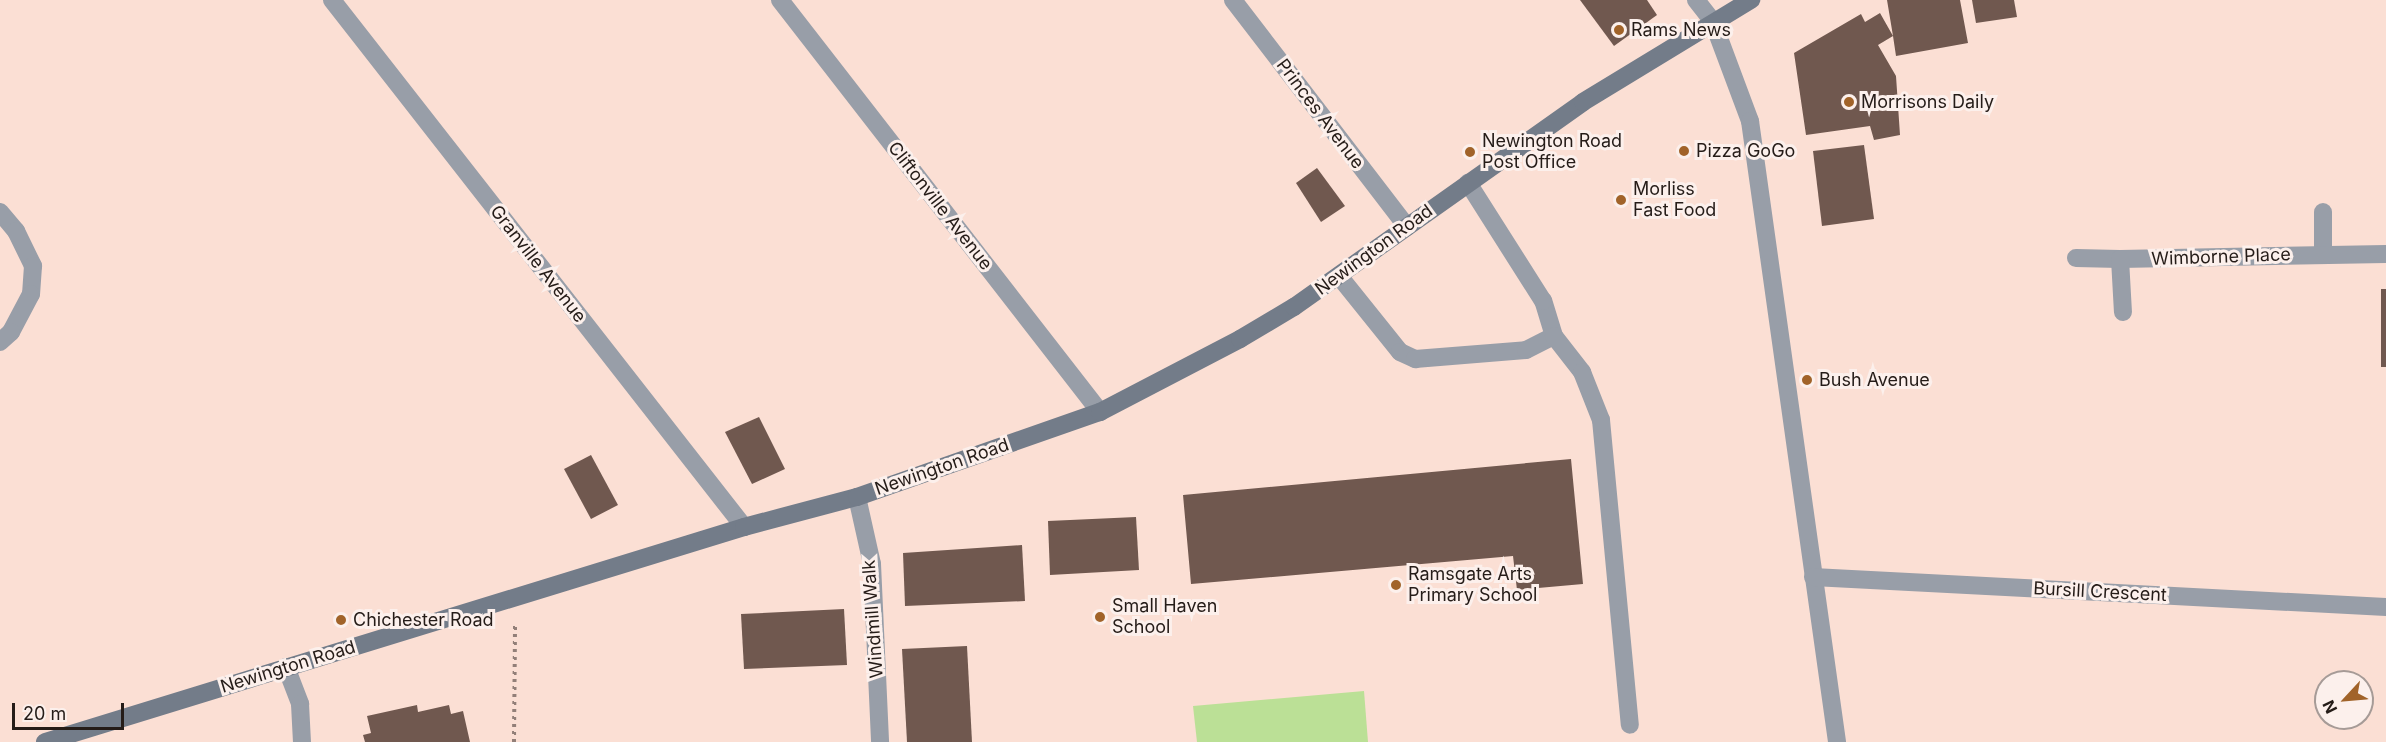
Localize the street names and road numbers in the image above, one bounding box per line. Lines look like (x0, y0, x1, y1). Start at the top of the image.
street label: Princes Avenue (1272, 55, 1368, 173)
street label: Cliftonville Avenue (883, 138, 997, 274)
street label: Newington Road (1311, 200, 1437, 300)
street label: Granville Avenue (486, 201, 590, 327)
street label: Wimborne Place (2151, 244, 2291, 270)
street label: Newington Road (872, 434, 1012, 500)
street label: Windmill Walk (858, 559, 888, 679)
street label: Bursill Crescent (2033, 578, 2167, 606)
street label: Newington Road (218, 636, 358, 698)

